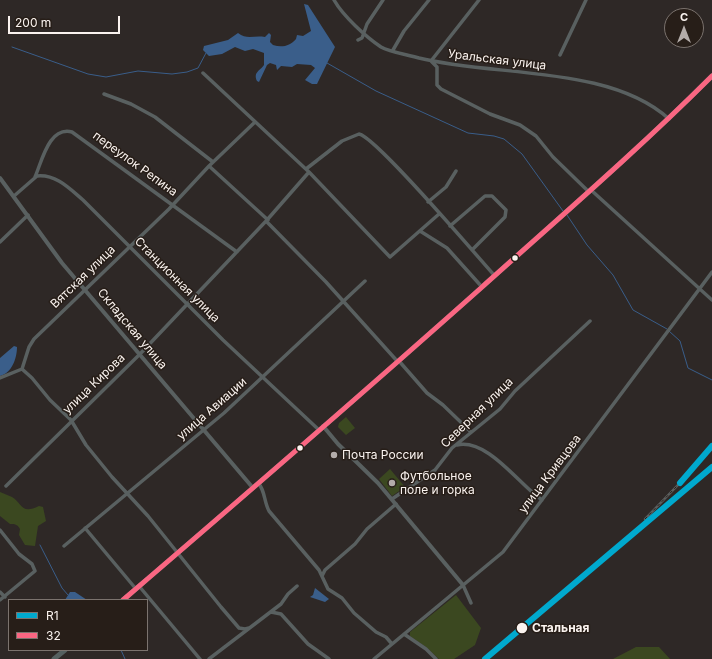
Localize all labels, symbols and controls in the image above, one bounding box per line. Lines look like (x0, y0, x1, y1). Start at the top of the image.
scale bar (10, 8, 122, 34)
north arrow (664, 8, 704, 48)
text: С (680, 10, 688, 24)
text: 200 m (15, 15, 51, 30)
street label: Уральская улица (447, 47, 547, 73)
street label: переулок Репина (90, 129, 180, 199)
street label: Станционная улица (131, 234, 223, 326)
street label: Вятская улица (48, 243, 118, 311)
unlabelled marker (510, 253, 520, 263)
street label: Складская улица (94, 286, 170, 372)
street label: улица Кирова (60, 351, 128, 417)
street label: улица Авиации (174, 375, 250, 443)
street label: Северная улица (438, 375, 516, 451)
street label: улица Кривцова (516, 432, 584, 516)
unlabelled marker (295, 443, 305, 453)
place label: Почта России (342, 448, 424, 462)
marker: Почта России (329, 450, 339, 460)
place label: Футбольное поле и горка (400, 469, 475, 497)
marker: Футбольное поле и горка (387, 478, 397, 488)
legend (8, 599, 148, 651)
text: R1 (46, 608, 59, 623)
marker: Стальная (515, 621, 529, 635)
place label: Стальная (532, 621, 589, 635)
text: 32 (46, 628, 61, 643)

